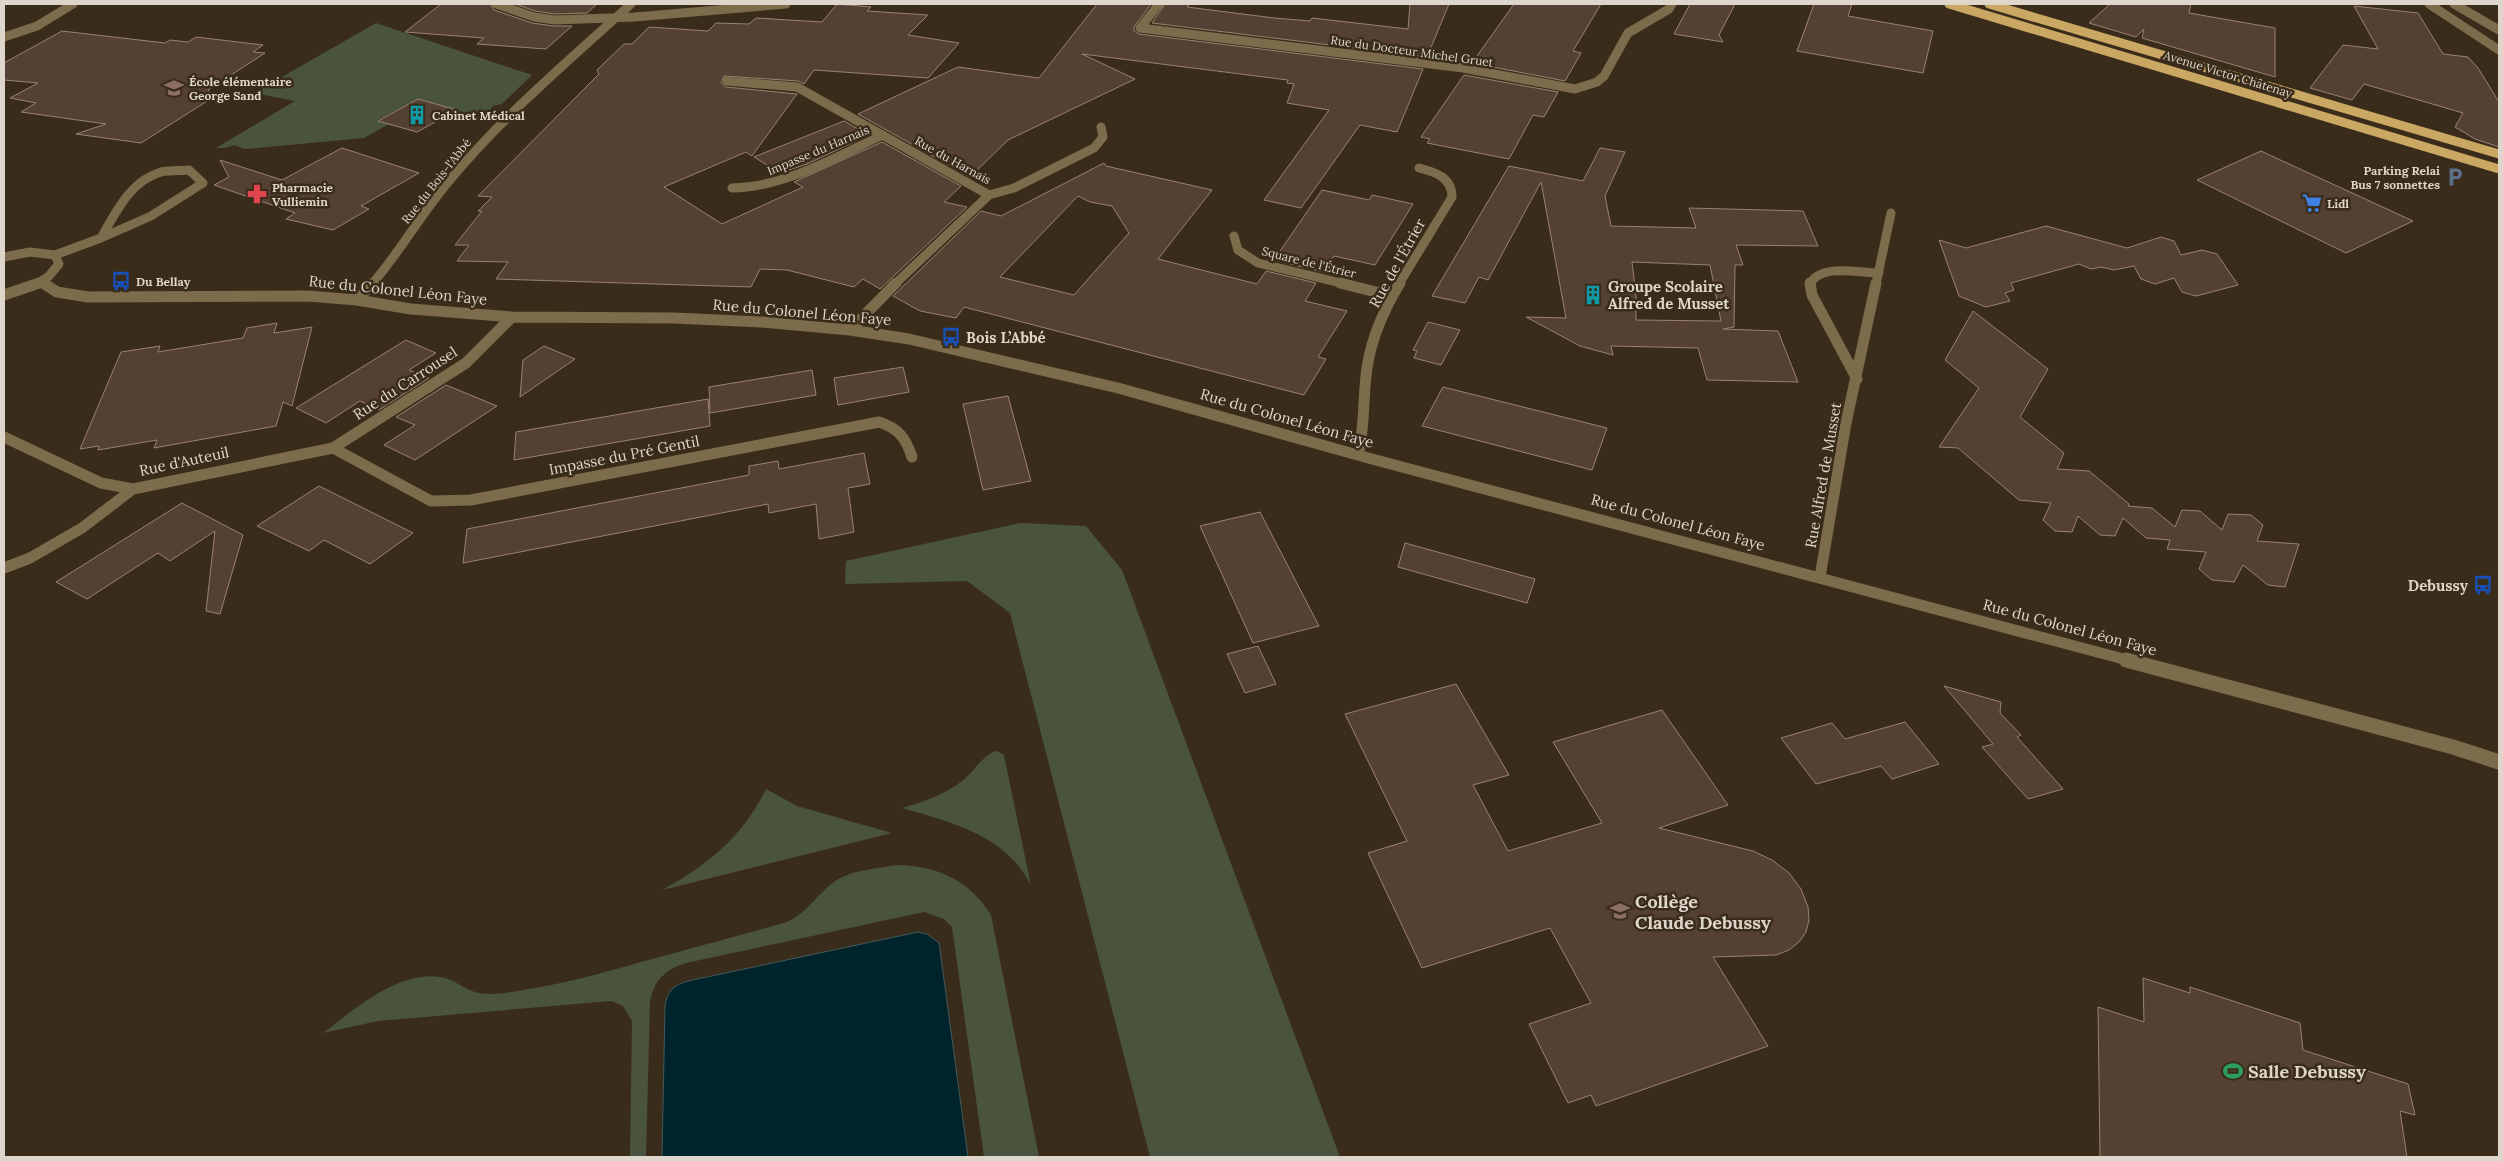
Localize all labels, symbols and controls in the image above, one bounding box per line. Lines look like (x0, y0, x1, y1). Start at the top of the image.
street label: Rue du Docteur Michel Gruet (1330, 32, 1495, 70)
street label: Avenue Victor Châtenay (2161, 47, 2295, 101)
place label: École élémentaire George Sand (189, 74, 292, 103)
school or university icon: École élémentaire George Sand (163, 77, 185, 99)
building icon: Cabinet Médical (406, 104, 428, 126)
place label: Cabinet Médical (432, 108, 525, 123)
street label: Impasse du Harnais (765, 122, 872, 178)
street label: Rue du Harnais (912, 133, 994, 187)
street label: Rue du Bois-l'Abbé (398, 135, 474, 227)
place label: Parking Relai Bus 7 sonnettes (2350, 163, 2440, 192)
parking icon: Parking Relai Bus 7 sonnettes (2444, 166, 2466, 188)
place label: Pharmacie Vulliemin (272, 180, 334, 209)
pharmacy icon: Pharmacie Vulliemin (246, 183, 268, 205)
supermarket icon: Lidl (2301, 192, 2323, 214)
place label: Lidl (2327, 196, 2349, 211)
street label: Rue de l'Étrier (1365, 215, 1430, 311)
street label: Square de l'Étrier (1260, 243, 1359, 281)
bus stop icon: Du Bellay (110, 270, 132, 292)
street label: Rue du Colonel Léon Faye (308, 271, 488, 309)
place label: Du Bellay (136, 274, 191, 289)
place label: Groupe Scolaire Alfred de Musset (1608, 277, 1730, 313)
building icon: Groupe Scolaire Alfred de Musset (1582, 284, 1604, 306)
street label: Rue du Colonel Léon Faye (712, 295, 892, 329)
bus stop icon: Bois L’Abbé (940, 326, 962, 348)
place label: Bois L’Abbé (966, 328, 1046, 347)
street label: Rue du Carrousel (349, 342, 461, 424)
street label: Rue du Colonel Léon Faye (1198, 384, 1376, 452)
street label: Rue Alfred de Musset (1801, 400, 1845, 549)
street label: Impasse du Pré Gentil (547, 431, 701, 479)
street label: Rue d'Auteuil (137, 442, 231, 480)
street label: Rue du Colonel Léon Faye (1589, 490, 1767, 554)
bus stop icon: Debussy (2472, 574, 2494, 596)
place label: Debussy (2408, 576, 2469, 595)
street label: Rue du Colonel Léon Faye (1981, 595, 2159, 659)
place label: Collège Claude Debussy (1635, 890, 1771, 934)
school or university icon: Collège Claude Debussy (1609, 900, 1631, 922)
sports icon: Salle Debussy (2222, 1060, 2244, 1082)
place label: Salle Debussy (2248, 1060, 2366, 1083)

